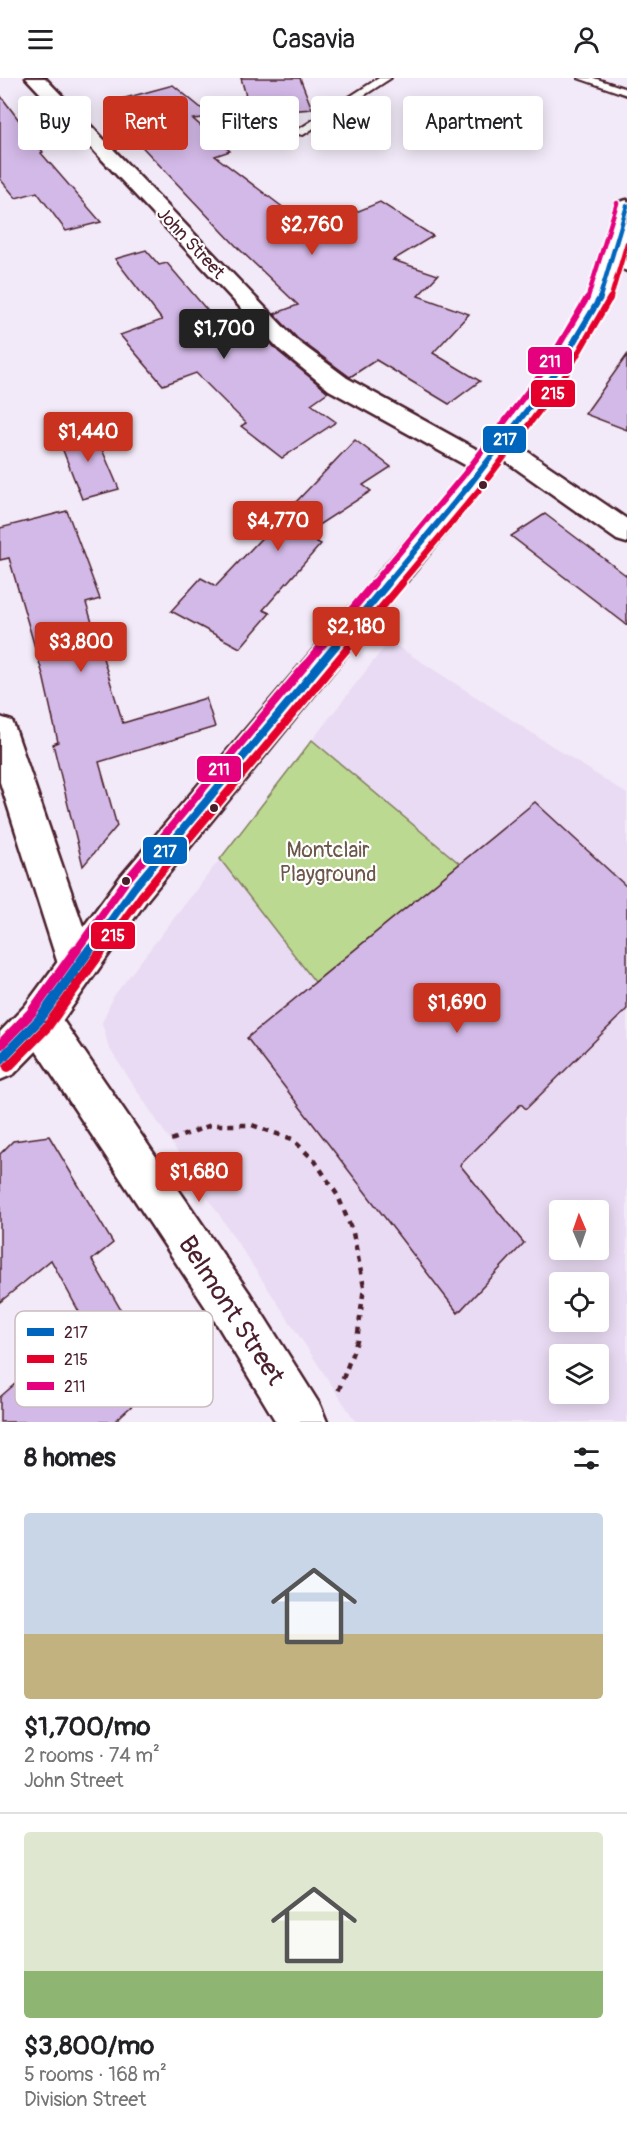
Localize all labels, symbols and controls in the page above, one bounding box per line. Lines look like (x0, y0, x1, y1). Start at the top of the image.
icon: menu (24, 23, 57, 56)
text: Casavia (272, 23, 355, 56)
icon: person (570, 23, 603, 56)
chip: Buy (18, 96, 91, 150)
chip: Rent (103, 96, 188, 150)
chip: Filters (200, 96, 299, 150)
chip: New (311, 96, 391, 150)
chip: Apartment (403, 96, 543, 150)
street label: John Street (152, 203, 230, 285)
pin: $2,760 (263, 205, 361, 256)
text: $2,760 (281, 212, 343, 237)
pin: $1,700 (175, 309, 273, 360)
text: $1,700 (193, 316, 255, 341)
line badge: 211 (527, 346, 573, 375)
text: 211 (539, 352, 561, 372)
line badge: 215 (530, 379, 576, 408)
text: 215 (541, 384, 565, 404)
pin: $1,440 (39, 412, 137, 463)
text: $1,440 (58, 419, 118, 444)
line badge: 217 (482, 425, 527, 454)
text: 217 (493, 430, 517, 450)
unlabelled marker (477, 479, 489, 491)
pin: $4,770 (229, 501, 327, 552)
text: $4,770 (247, 508, 309, 533)
pin: $2,180 (307, 607, 405, 658)
text: $2,180 (327, 614, 385, 639)
pin: $3,800 (32, 622, 130, 673)
text: $3,800 (49, 629, 113, 654)
line badge: 211 (196, 755, 242, 783)
text: 211 (208, 760, 230, 780)
unlabelled marker (208, 802, 220, 814)
line badge: 217 (142, 836, 188, 865)
park label: Montclair Playground (280, 837, 376, 888)
text: 217 (153, 842, 177, 862)
unlabelled marker (120, 875, 132, 887)
line badge: 215 (90, 921, 136, 950)
text: 215 (101, 926, 125, 946)
pin: $1,690 (408, 983, 506, 1034)
text: $1,690 (427, 990, 487, 1015)
pin: $1,680 (150, 1152, 248, 1203)
text: $1,680 (169, 1159, 229, 1184)
north arrow (549, 1200, 609, 1260)
map controls (549, 1200, 609, 1404)
street label: Belmont Street (171, 1230, 292, 1392)
button: locate (549, 1272, 609, 1332)
legend (15, 1311, 213, 1407)
text: 217 (64, 1323, 88, 1343)
button: layers (549, 1344, 609, 1404)
text: 215 (64, 1350, 88, 1370)
text: 211 (64, 1377, 85, 1397)
text: 8 homes (24, 1442, 116, 1474)
icon: filters (570, 1442, 603, 1475)
icon: home (260, 1552, 368, 1660)
text: $1,700/mo (24, 1711, 151, 1743)
text: 2 rooms · 74 m² (24, 1743, 160, 1768)
text: John Street (24, 1768, 124, 1793)
icon: home (260, 1871, 368, 1979)
text: $3,800/mo (24, 2030, 154, 2062)
text: 5 rooms · 168 m² (24, 2062, 167, 2087)
text: Division Street (24, 2087, 146, 2112)

